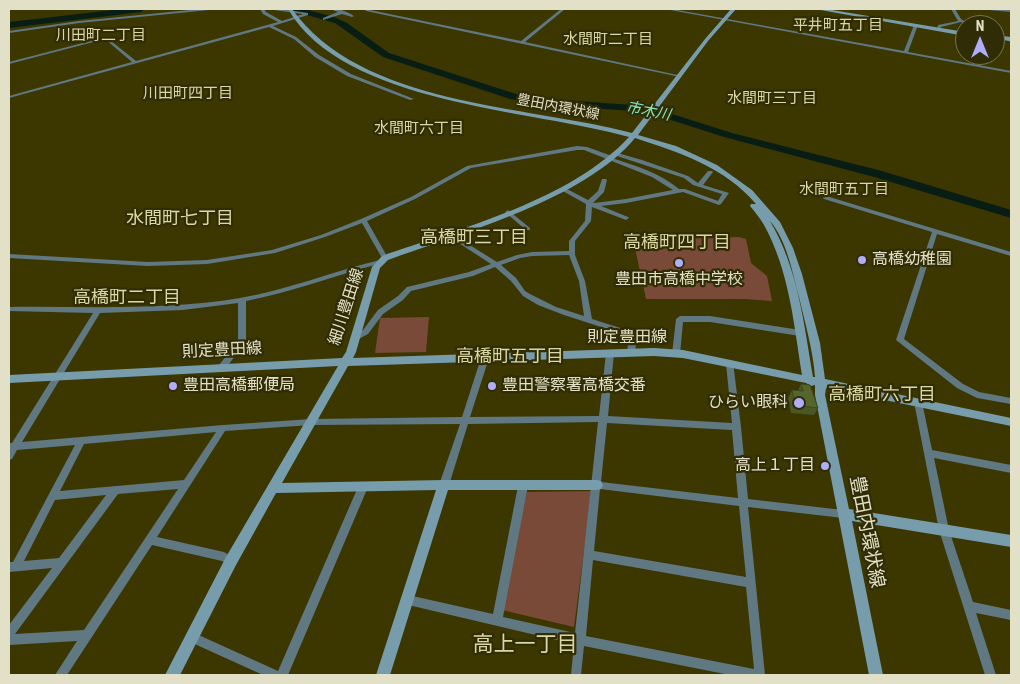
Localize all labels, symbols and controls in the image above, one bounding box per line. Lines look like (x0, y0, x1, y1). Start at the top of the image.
north arrow (955, 15, 1005, 65)
district label: 平井町五丁目 (793, 17, 883, 35)
text: N (976, 18, 984, 34)
district label: 川田町二丁目 (56, 27, 146, 45)
district label: 水間町二丁目 (563, 31, 653, 49)
district label: 川田町四丁目 (143, 85, 233, 103)
district label: 水間町三丁目 (727, 90, 817, 108)
street label: 豊田内環状線 (515, 92, 601, 124)
water label: 市木川 (624, 99, 672, 125)
district label: 水間町六丁目 (374, 120, 464, 138)
district label: 水間町五丁目 (799, 181, 889, 199)
district label: 水間町七丁目 (126, 208, 234, 230)
district label: 高橋町三丁目 (420, 227, 528, 249)
district label: 高橋町四丁目 (623, 232, 731, 254)
place label: 高橋幼稚園 (872, 250, 952, 270)
marker: 高橋幼稚園 (856, 254, 868, 266)
marker: 豊田市高橋中学校 (673, 257, 685, 269)
street label: 細川豊田線 (326, 266, 368, 348)
place label: 豊田市高橋中学校 (615, 270, 743, 290)
district label: 高橋町二丁目 (73, 287, 181, 309)
street label: 則定豊田線 (587, 328, 667, 348)
street label: 則定豊田線 (182, 339, 262, 363)
district label: 高橋町五丁目 (456, 346, 564, 368)
place label: 豊田高橋郵便局 (183, 376, 295, 396)
place label: 豊田警察署高橋交番 (502, 376, 646, 396)
marker: 豊田高橋郵便局 (167, 380, 179, 392)
marker: 豊田警察署高橋交番 (486, 380, 498, 392)
district label: 高橋町六丁目 (828, 384, 936, 406)
place label: ひらい眼科 (708, 393, 788, 413)
marker: ひらい眼科 (792, 396, 806, 410)
place label: 高上１丁目 (735, 456, 815, 476)
marker: 高上１丁目 (819, 460, 831, 472)
street label: 豊田内環状線 (844, 474, 888, 590)
district label: 高上一丁目 (473, 633, 577, 659)

